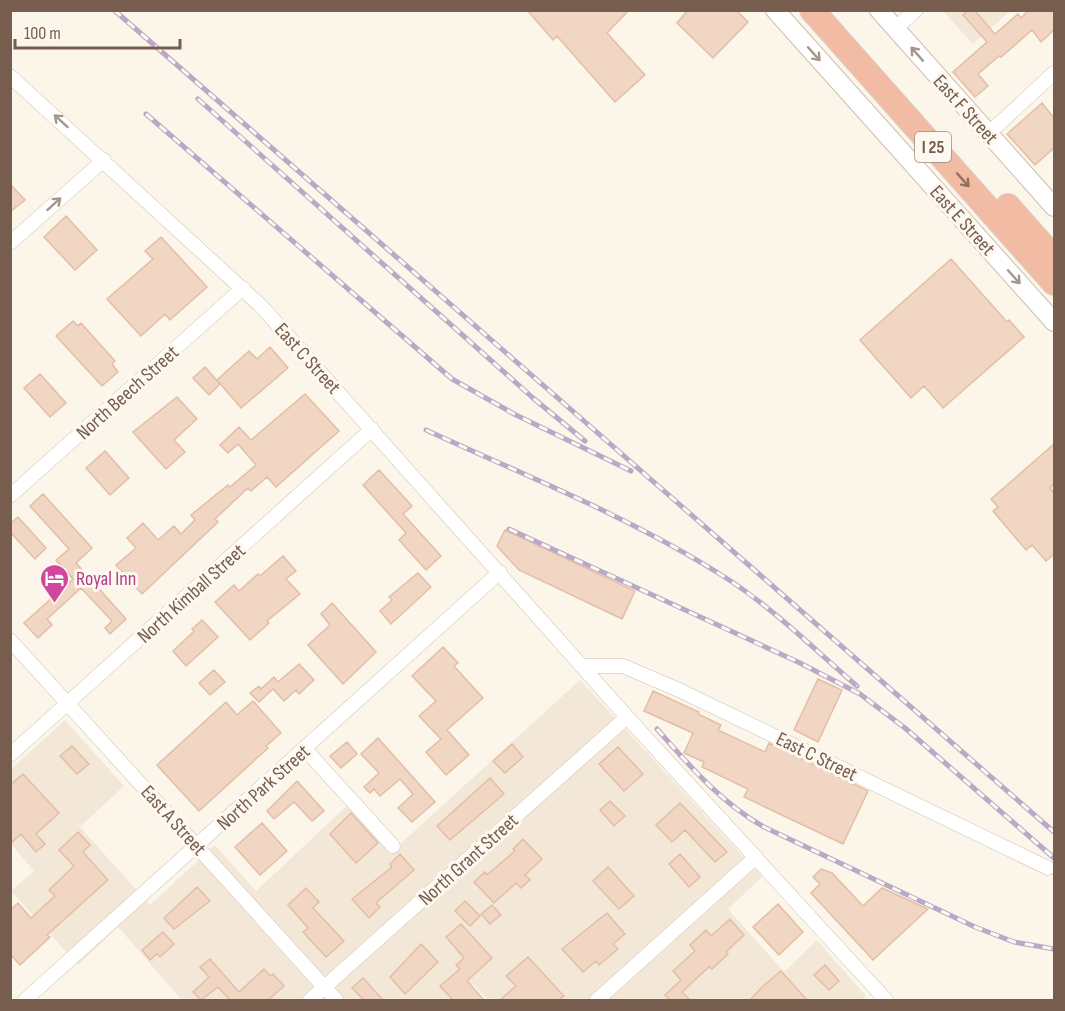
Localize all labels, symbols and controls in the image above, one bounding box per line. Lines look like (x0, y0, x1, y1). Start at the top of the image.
scale bar (15, 12, 180, 50)
text: 100 m (24, 23, 61, 44)
one-way arrow (807, 46, 821, 61)
one-way arrow (910, 47, 924, 62)
street label: East F Street (928, 70, 1003, 149)
one-way arrow (53, 114, 68, 128)
road number: I 25 (915, 132, 951, 162)
one-way arrow (956, 172, 970, 187)
street label: East E Street (925, 181, 1000, 261)
one-way arrow (46, 197, 61, 211)
one-way arrow (1007, 269, 1021, 284)
street label: East C Street (269, 318, 345, 399)
street label: North Beech Street (72, 341, 184, 445)
street label: North Kimball Street (133, 539, 251, 648)
hotel icon: Royal Inn (39, 562, 71, 604)
place label: Royal Inn (76, 567, 136, 591)
street label: East C Street (772, 727, 861, 787)
street label: North Park Street (212, 740, 315, 836)
street label: East A Street (136, 781, 211, 861)
street label: North Grant Street (414, 809, 523, 911)

